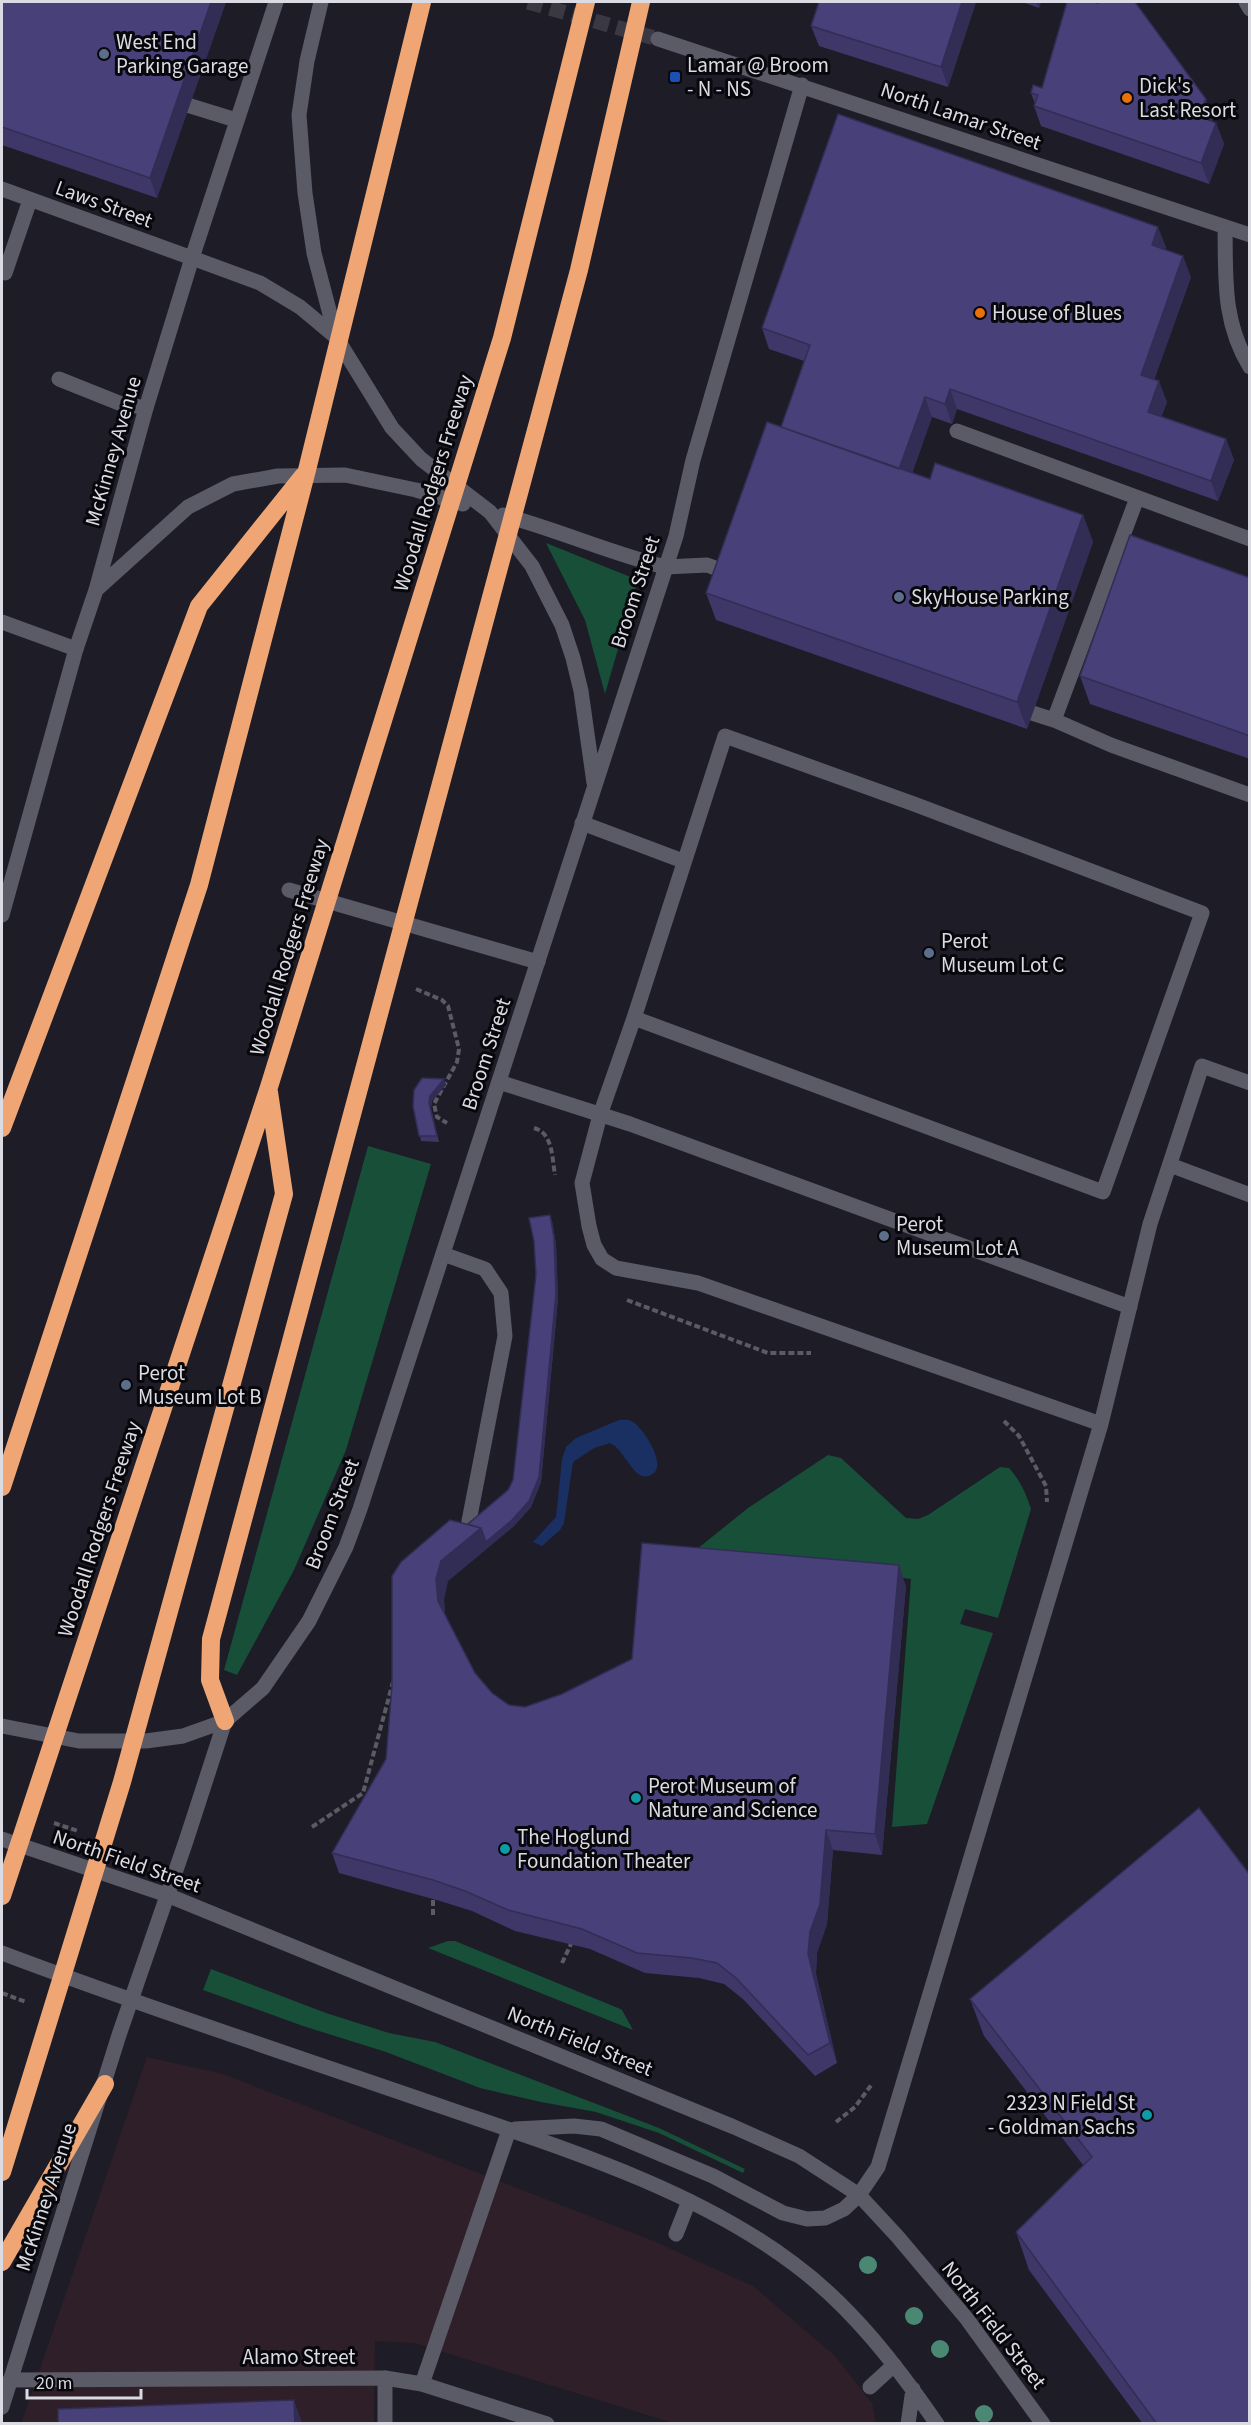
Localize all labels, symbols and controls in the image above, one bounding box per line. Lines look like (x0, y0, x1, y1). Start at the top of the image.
place label: West End Parking Garage (116, 27, 248, 81)
marker: West End Parking Garage (97, 47, 111, 61)
place label: Lamar @ Broom - N - NS (687, 50, 829, 104)
marker: Lamar @ Broom - N - NS (668, 70, 682, 84)
place label: Dick's Last Resort (1139, 71, 1236, 125)
street label: North Lamar Street (877, 74, 1045, 158)
marker: Dick's Last Resort (1120, 91, 1134, 105)
street label: Laws Street (51, 173, 157, 235)
place label: House of Blues (992, 298, 1122, 328)
marker: House of Blues (973, 306, 987, 320)
street label: Woodall Rodgers Freeway (386, 371, 480, 595)
street label: McKinney Avenue (77, 373, 149, 529)
street label: Broom Street (603, 532, 667, 652)
place label: SkyHouse Parking (911, 582, 1069, 612)
marker: SkyHouse Parking (892, 590, 906, 604)
street label: Woodall Rodgers Freeway (242, 835, 336, 1059)
place label: Perot Museum Lot C (941, 926, 1064, 980)
marker: Perot Museum Lot C (922, 946, 936, 960)
street label: Broom Street (454, 994, 518, 1114)
place label: Perot Museum Lot A (896, 1209, 1019, 1263)
marker: Perot Museum Lot A (877, 1229, 891, 1243)
place label: Perot Museum Lot B (138, 1358, 262, 1412)
marker: Perot Museum Lot B (119, 1378, 133, 1392)
street label: Woodall Rodgers Freeway (50, 1417, 148, 1641)
street label: Broom Street (297, 1454, 367, 1574)
place label: Perot Museum of Nature and Science (648, 1771, 817, 1825)
marker: Perot Museum of Nature and Science (629, 1791, 643, 1805)
street label: North Field Street (49, 1822, 205, 1900)
place label: The Hoglund Foundation Theater (517, 1822, 691, 1876)
marker: The Hoglund Foundation Theater (498, 1842, 512, 1856)
street label: North Field Street (503, 1998, 657, 2084)
place label: 2323 N Field St - Goldman Sachs (988, 2088, 1135, 2142)
marker: 2323 N Field St - Goldman Sachs (1140, 2108, 1154, 2122)
street label: McKinney Avenue (8, 2119, 84, 2275)
street label: North Field Street (935, 2255, 1053, 2395)
street label: Alamo Street (243, 2342, 355, 2372)
scale bar (27, 2362, 141, 2400)
text: 20 m (36, 2371, 72, 2396)

